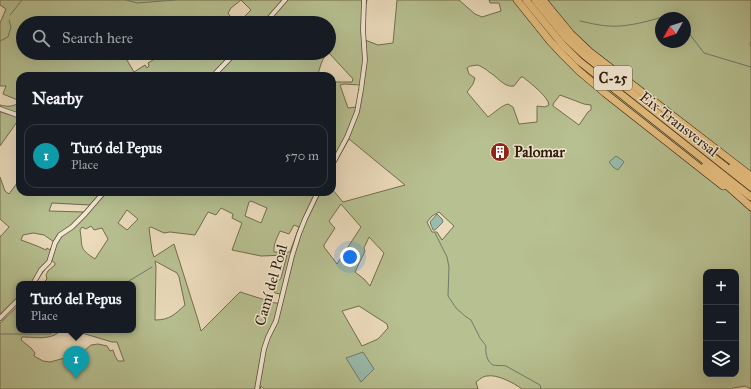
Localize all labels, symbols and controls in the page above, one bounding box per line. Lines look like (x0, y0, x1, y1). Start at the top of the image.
north arrow (655, 12, 691, 48)
search box (16, 16, 336, 60)
icon: search (30, 27, 52, 49)
text: Search here (62, 29, 133, 47)
road number: C-25 (594, 66, 632, 90)
text: Nearby (32, 88, 83, 109)
street label: Eix Transversal (636, 88, 723, 161)
text: Turó del Pepus (71, 139, 162, 157)
building icon: Palomar (489, 141, 511, 163)
place label: Palomar (514, 143, 565, 161)
text: 1 (43, 148, 49, 164)
text: 570 m (285, 148, 319, 164)
text: Place (71, 157, 98, 173)
street label: Camí del Poal (251, 241, 291, 328)
your location (340, 247, 360, 267)
map controls (703, 269, 739, 377)
button: + (703, 269, 739, 305)
popup (16, 281, 136, 333)
text: Turó del Pepus (31, 290, 122, 308)
button: − (703, 305, 739, 341)
text: Place (31, 308, 58, 324)
button: layers (703, 341, 739, 377)
pin: 1 (63, 346, 89, 379)

